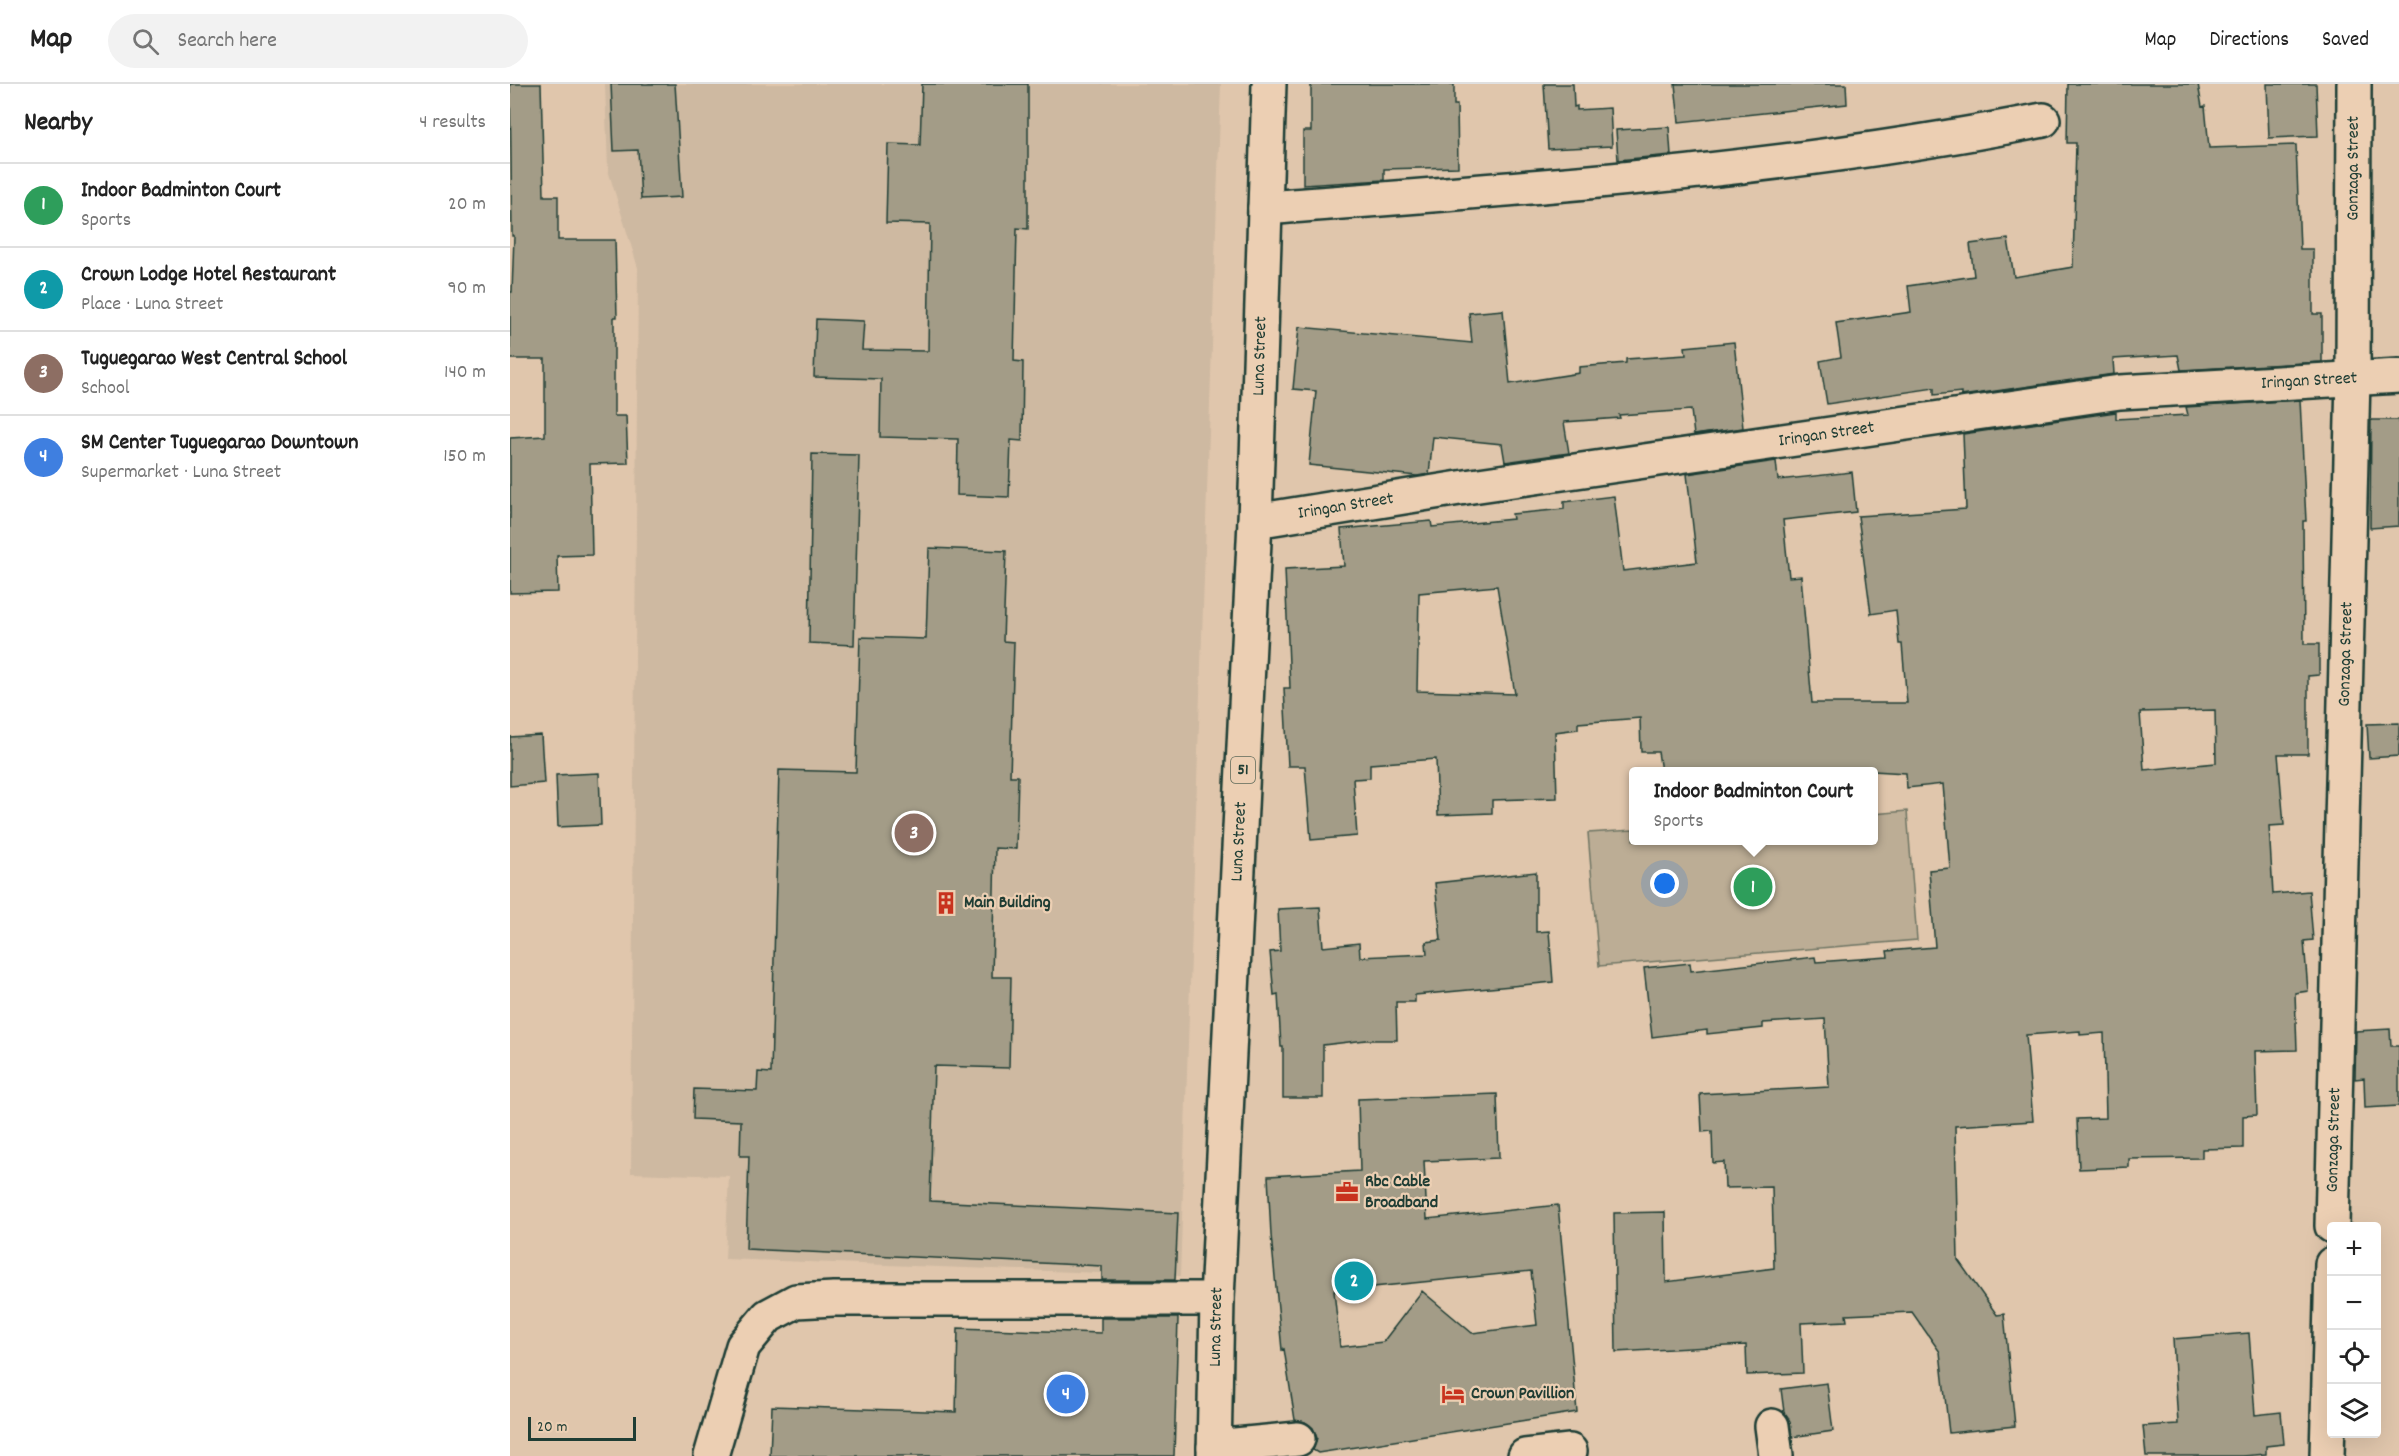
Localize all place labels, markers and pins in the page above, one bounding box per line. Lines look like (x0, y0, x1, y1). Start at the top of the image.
pin: 3 (894, 810, 934, 855)
pin: 1 (1734, 864, 1772, 910)
building icon: Main Building (933, 890, 959, 916)
place label: Main Building (964, 891, 1051, 916)
place label: Rbc Cable Broadband (1365, 1170, 1438, 1216)
office icon: Rbc Cable Broadband (1334, 1179, 1360, 1205)
pin: 2 (1334, 1258, 1374, 1304)
pin: 4 (1046, 1372, 1086, 1416)
hotel icon: Crown Pavillion (1440, 1381, 1466, 1407)
place label: Crown Pavillion (1471, 1382, 1574, 1407)

